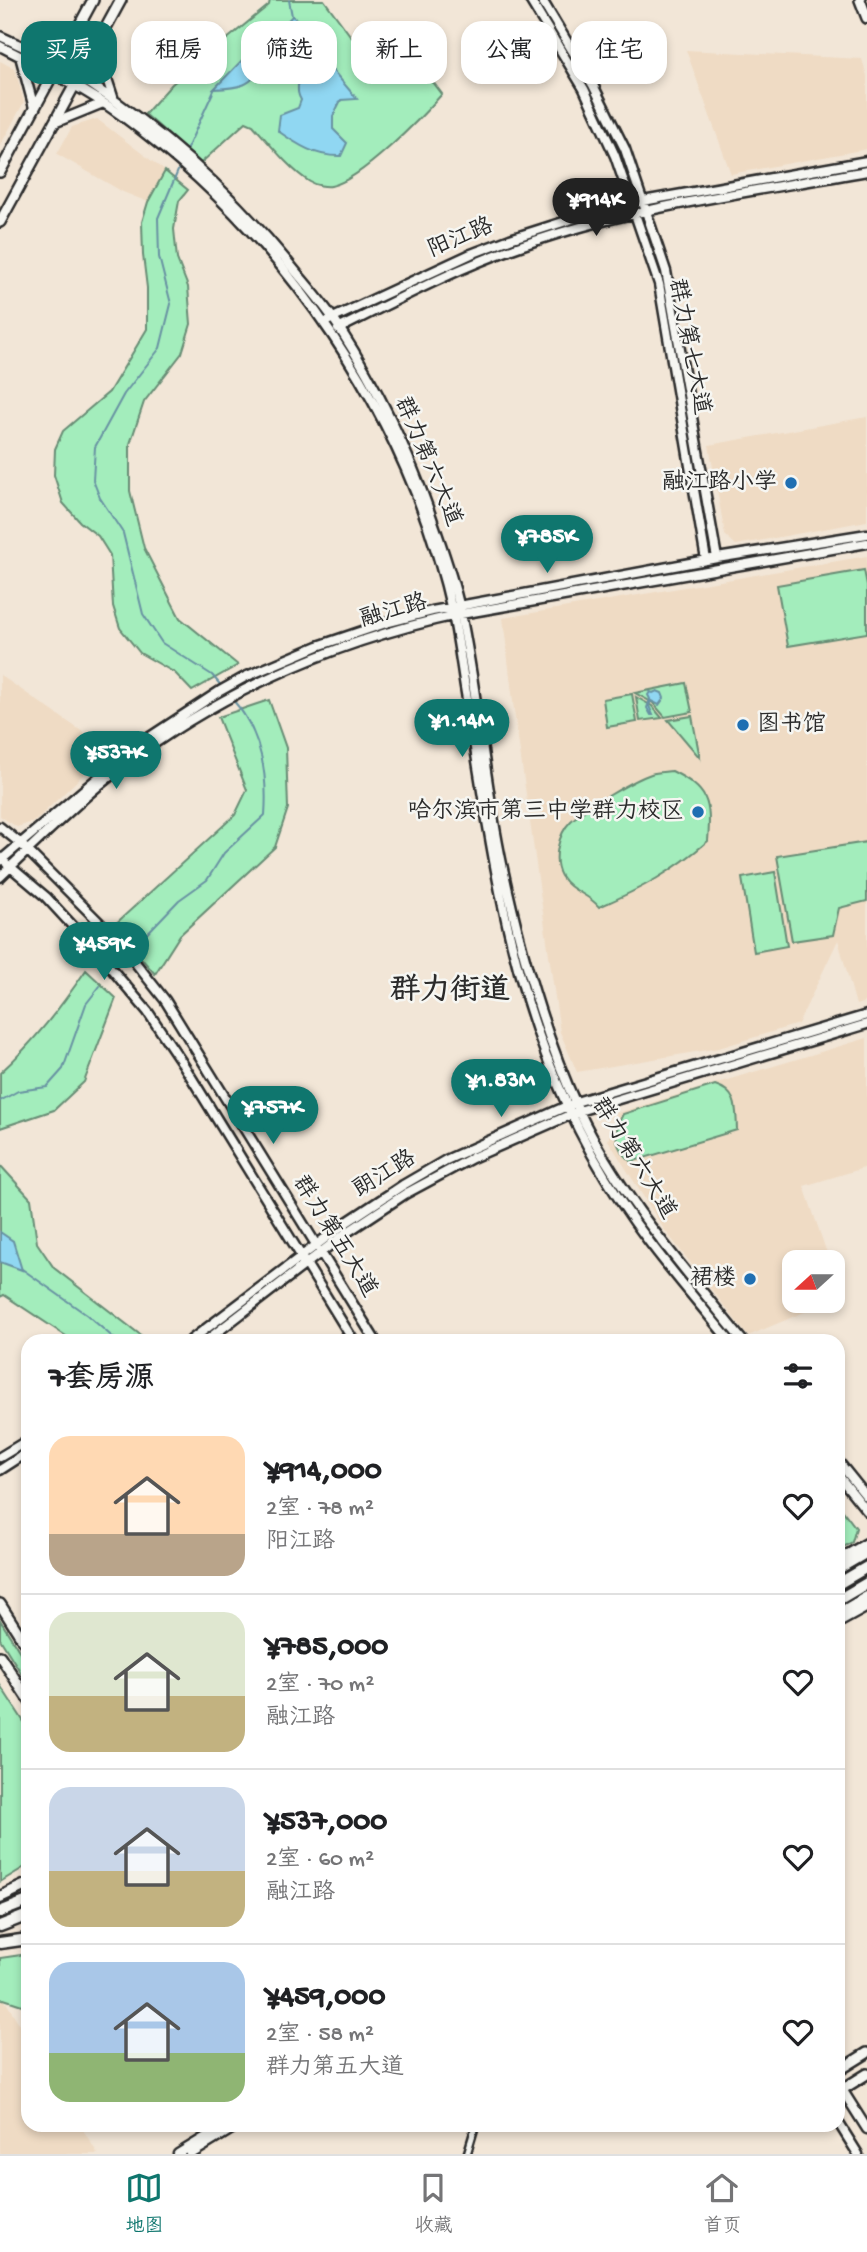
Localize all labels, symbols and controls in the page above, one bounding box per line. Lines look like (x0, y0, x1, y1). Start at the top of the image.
chip: 买房 (21, 21, 117, 84)
chip: 租房 (131, 21, 227, 84)
chip: 筛选 (241, 21, 337, 84)
chip: 新上 (351, 21, 447, 84)
chip: 公寓 (461, 21, 557, 84)
chip: 住宅 (571, 21, 667, 84)
pin: ¥914K (547, 178, 645, 238)
text: ¥914K (568, 187, 624, 214)
street label: 阳江路 (424, 212, 498, 265)
street label: 群力第七大道 (662, 277, 715, 417)
street label: 群力第六大道 (388, 393, 467, 531)
place label: 融江路小学 (662, 469, 777, 497)
marker: 融江路小学 (783, 475, 799, 491)
pin: ¥785K (498, 516, 596, 575)
text: ¥785K (517, 524, 577, 551)
street label: 融江路 (357, 589, 431, 634)
pin: ¥1.14M (405, 700, 519, 759)
text: ¥1.14M (430, 708, 494, 735)
place label: 图书馆 (757, 711, 826, 739)
marker: 图书馆 (735, 717, 751, 733)
pin: ¥537K (67, 732, 165, 791)
text: ¥537K (86, 740, 146, 767)
place label: 哈尔滨市第三中学群力校区 (408, 798, 684, 826)
marker: 哈尔滨市第三中学群力校区 (690, 804, 706, 820)
pin: ¥459K (55, 922, 153, 982)
text: ¥459K (75, 931, 133, 958)
district label: 群力街道 (390, 973, 510, 1010)
pin: ¥1.83M (444, 1060, 558, 1119)
text: ¥1.83M (467, 1068, 535, 1095)
pin: ¥757K (224, 1086, 322, 1146)
street label: 群力第六大道 (585, 1093, 682, 1225)
text: ¥757K (243, 1095, 303, 1122)
street label: 朗江路 (348, 1144, 421, 1205)
street label: 群力第五大道 (286, 1171, 383, 1303)
north arrow (782, 1250, 845, 1312)
map controls (782, 1250, 845, 1313)
place label: 裙楼 (690, 1265, 736, 1293)
marker: 裙楼 (742, 1271, 758, 1287)
icon: filters (779, 1357, 817, 1395)
text: 7套房源 (49, 1363, 155, 1398)
text: ¥914,000 (266, 1455, 382, 1490)
icon: home (105, 1464, 189, 1548)
icon: heart (779, 1487, 817, 1525)
text: 2室 · 78 m² (266, 1496, 374, 1523)
text: 阳江路 (266, 1529, 335, 1556)
text: ¥785,000 (266, 1631, 388, 1666)
icon: home (105, 1640, 189, 1724)
icon: heart (779, 1663, 817, 1701)
text: 2室 · 70 m² (266, 1672, 374, 1699)
text: 融江路 (266, 1705, 335, 1732)
text: ¥537,000 (266, 1806, 387, 1841)
icon: home (105, 1815, 189, 1899)
icon: heart (779, 1838, 817, 1876)
text: 2室 · 60 m² (266, 1847, 374, 1874)
text: 融江路 (266, 1880, 335, 1907)
text: ¥459,000 (266, 1981, 385, 2016)
icon: home (105, 1990, 189, 2074)
icon: heart (779, 2013, 817, 2051)
text: 2室 · 58 m² (266, 2022, 374, 2049)
text: 群力第五大道 (266, 2055, 404, 2082)
tab: 地图 (125, 2169, 164, 2239)
tab: 收藏 (414, 2169, 453, 2239)
tab: 首页 (703, 2169, 742, 2239)

